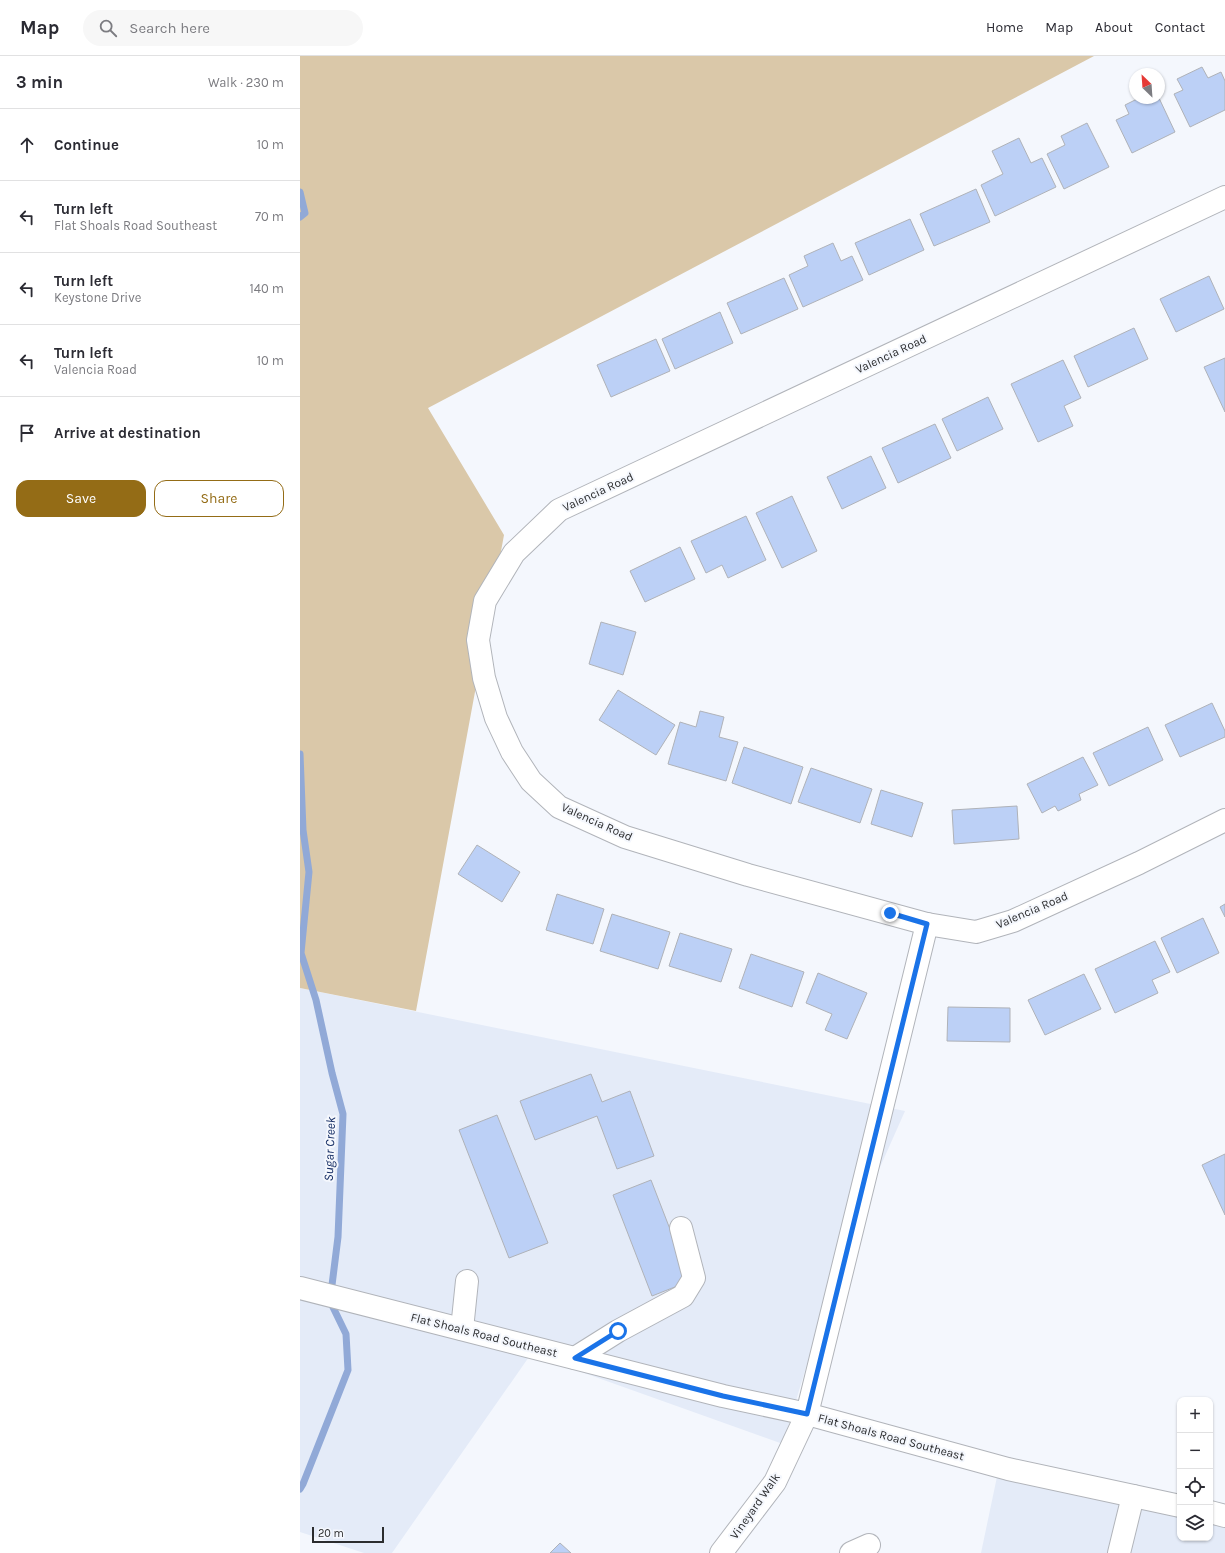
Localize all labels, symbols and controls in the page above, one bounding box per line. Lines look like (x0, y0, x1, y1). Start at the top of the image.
search box (83, 10, 363, 46)
text: Map (20, 17, 59, 39)
icon: search (97, 17, 119, 39)
text: Search here (129, 19, 210, 37)
text: Home (986, 19, 1023, 36)
text: Map (1045, 19, 1073, 36)
text: About (1095, 19, 1133, 36)
text: Contact (1155, 19, 1205, 36)
north arrow (1129, 68, 1165, 104)
text: 3 min (16, 72, 63, 92)
text: Walk · 230 m (208, 75, 284, 90)
icon: ahead (16, 134, 38, 156)
text: Continue (54, 136, 119, 154)
text: 10 m (257, 137, 284, 152)
text: Turn left (54, 200, 113, 218)
icon: left (16, 206, 38, 228)
text: 70 m (255, 209, 284, 224)
text: Flat Shoals Road Southeast (54, 218, 217, 233)
text: Turn left (54, 272, 113, 290)
icon: left (16, 278, 38, 300)
text: 140 m (249, 281, 284, 296)
text: Keystone Drive (54, 290, 141, 305)
street label: Valencia Road (853, 331, 929, 377)
text: Turn left (54, 344, 113, 362)
icon: left (16, 350, 38, 372)
text: 10 m (257, 353, 284, 368)
text: Valencia Road (54, 362, 137, 377)
icon: arrive (16, 422, 38, 444)
text: Arrive at destination (54, 424, 201, 442)
street label: Valencia Road (560, 469, 636, 515)
button: Save (16, 480, 146, 517)
button: Share (154, 480, 284, 517)
street label: Valencia Road (559, 800, 635, 844)
street label: Valencia Road (994, 889, 1070, 931)
route end (881, 904, 899, 922)
water label: Sugar Creek (321, 1116, 338, 1182)
street label: Flat Shoals Road Southeast (409, 1310, 559, 1360)
route start (609, 1322, 627, 1340)
map controls (1177, 1397, 1213, 1541)
button: + (1177, 1397, 1213, 1433)
street label: Flat Shoals Road Southeast (816, 1411, 966, 1463)
button: − (1177, 1433, 1213, 1469)
button: locate (1177, 1469, 1213, 1505)
street label: Vineyard Walk (727, 1470, 783, 1542)
button: layers (1177, 1505, 1213, 1541)
scale bar (312, 1525, 384, 1544)
text: 20 m (318, 1527, 344, 1540)

